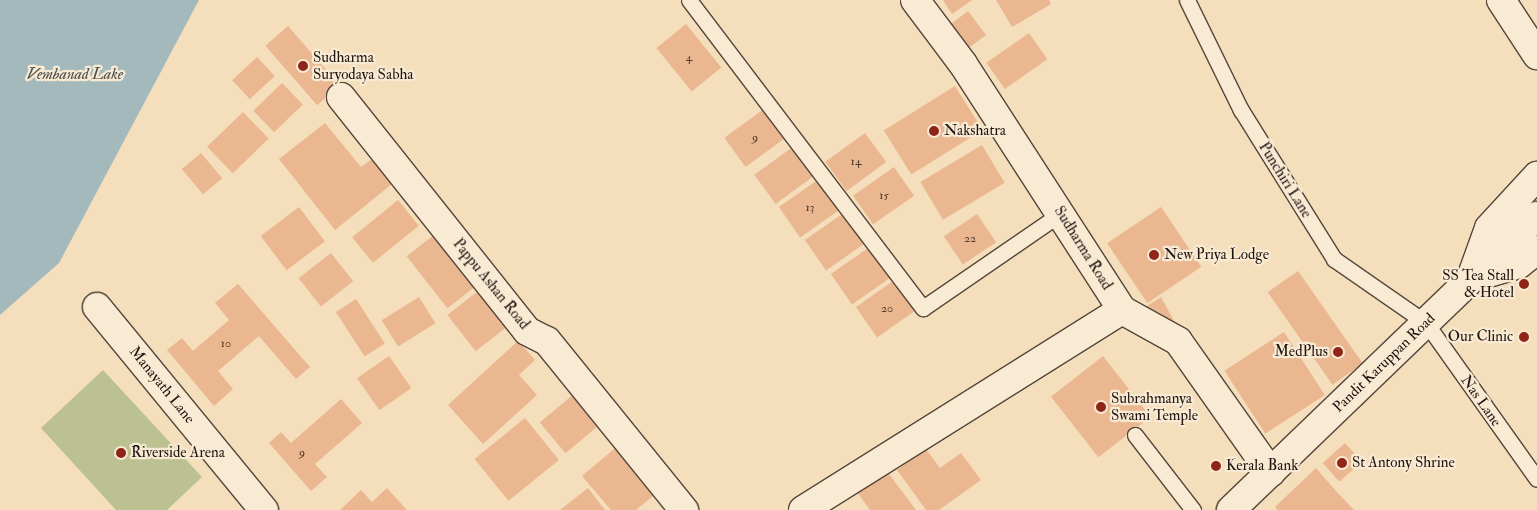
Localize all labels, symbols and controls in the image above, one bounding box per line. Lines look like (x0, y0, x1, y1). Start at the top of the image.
place label: Sudharma Suryodaya Sabha (313, 48, 413, 83)
house number: 4 (686, 51, 692, 65)
marker: Sudharma Suryodaya Sabha (297, 60, 309, 72)
water label: Vembanad Lake (27, 64, 123, 84)
place label: Nakshatra (944, 122, 1006, 140)
marker: Nakshatra (928, 125, 940, 137)
house number: 9 (752, 131, 758, 145)
street label: Punchiri Lane (1255, 139, 1315, 221)
house number: 14 (851, 155, 861, 169)
house number: 15 (879, 189, 889, 203)
house number: 13 (806, 201, 814, 215)
street label: Sudharma Road (1050, 203, 1116, 293)
house number: 22 (964, 232, 976, 246)
street label: Pappu Ashan Road (449, 235, 533, 333)
place label: New Priya Lodge (1164, 246, 1269, 264)
marker: New Priya Lodge (1148, 249, 1160, 261)
place label: SS Tea Stall & Hotel (1442, 266, 1514, 301)
marker: SS Tea Stall & Hotel (1518, 278, 1530, 290)
house number: 20 (881, 302, 893, 316)
street label: Pandit Karuppan Road (1329, 310, 1439, 416)
place label: Our Clinic (1448, 328, 1513, 346)
marker: Our Clinic (1517, 330, 1531, 344)
house number: 10 (221, 337, 231, 351)
street label: Manayath Lane (125, 343, 199, 427)
place label: MedPlus (1275, 343, 1328, 361)
marker: MedPlus (1332, 346, 1344, 358)
street label: Nas Lane (1457, 372, 1505, 430)
place label: Subrahmanya Swami Temple (1111, 389, 1198, 424)
marker: Subrahmanya Swami Temple (1095, 401, 1107, 413)
place label: Riverside Arena (131, 444, 225, 462)
house number: 9 (299, 446, 305, 460)
marker: Riverside Arena (115, 447, 127, 459)
place label: St Antony Shrine (1352, 454, 1455, 472)
place label: Kerala Bank (1226, 457, 1298, 475)
marker: St Antony Shrine (1336, 457, 1348, 469)
marker: Kerala Bank (1210, 460, 1222, 472)

